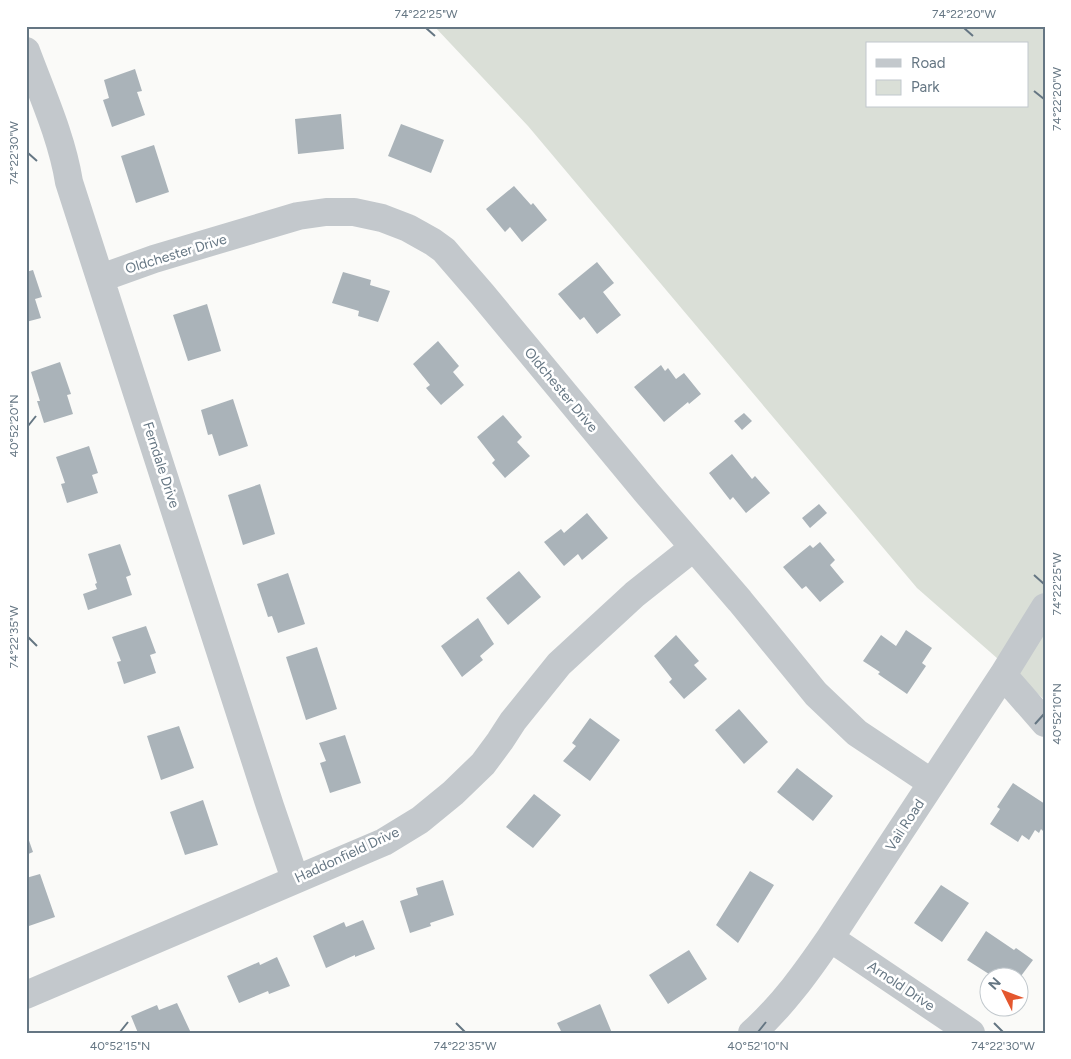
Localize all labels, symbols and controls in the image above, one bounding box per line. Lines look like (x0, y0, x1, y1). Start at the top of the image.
text: 74°22'25"W (394, 7, 458, 21)
text: 74°22'20"W (932, 7, 996, 21)
legend (866, 42, 1028, 108)
text: Road (911, 54, 946, 72)
text: 74°22'20"W (1050, 67, 1064, 131)
text: Park (911, 78, 940, 96)
text: 74°22'30"W (7, 121, 21, 185)
street label: Oldchester Drive (123, 230, 229, 278)
street label: Oldchester Drive (521, 344, 602, 436)
text: 40°52'20"N (7, 394, 21, 458)
street label: Ferndale Drive (139, 420, 183, 511)
text: 74°22'25"W (1050, 552, 1064, 616)
text: 74°22'35"W (7, 605, 21, 668)
text: 40°52'10"N (1050, 683, 1064, 745)
street label: Vail Road (882, 796, 928, 854)
street label: Haddonfield Drive (292, 823, 402, 887)
street label: Arnold Drive (864, 957, 938, 1015)
north arrow (978, 966, 1028, 1016)
text: N (985, 974, 1005, 993)
text: 40°52'15"N (90, 1039, 150, 1053)
text: 74°22'35"W (434, 1039, 497, 1053)
text: 40°52'10"N (727, 1039, 789, 1053)
text: 74°22'30"W (971, 1039, 1035, 1053)

